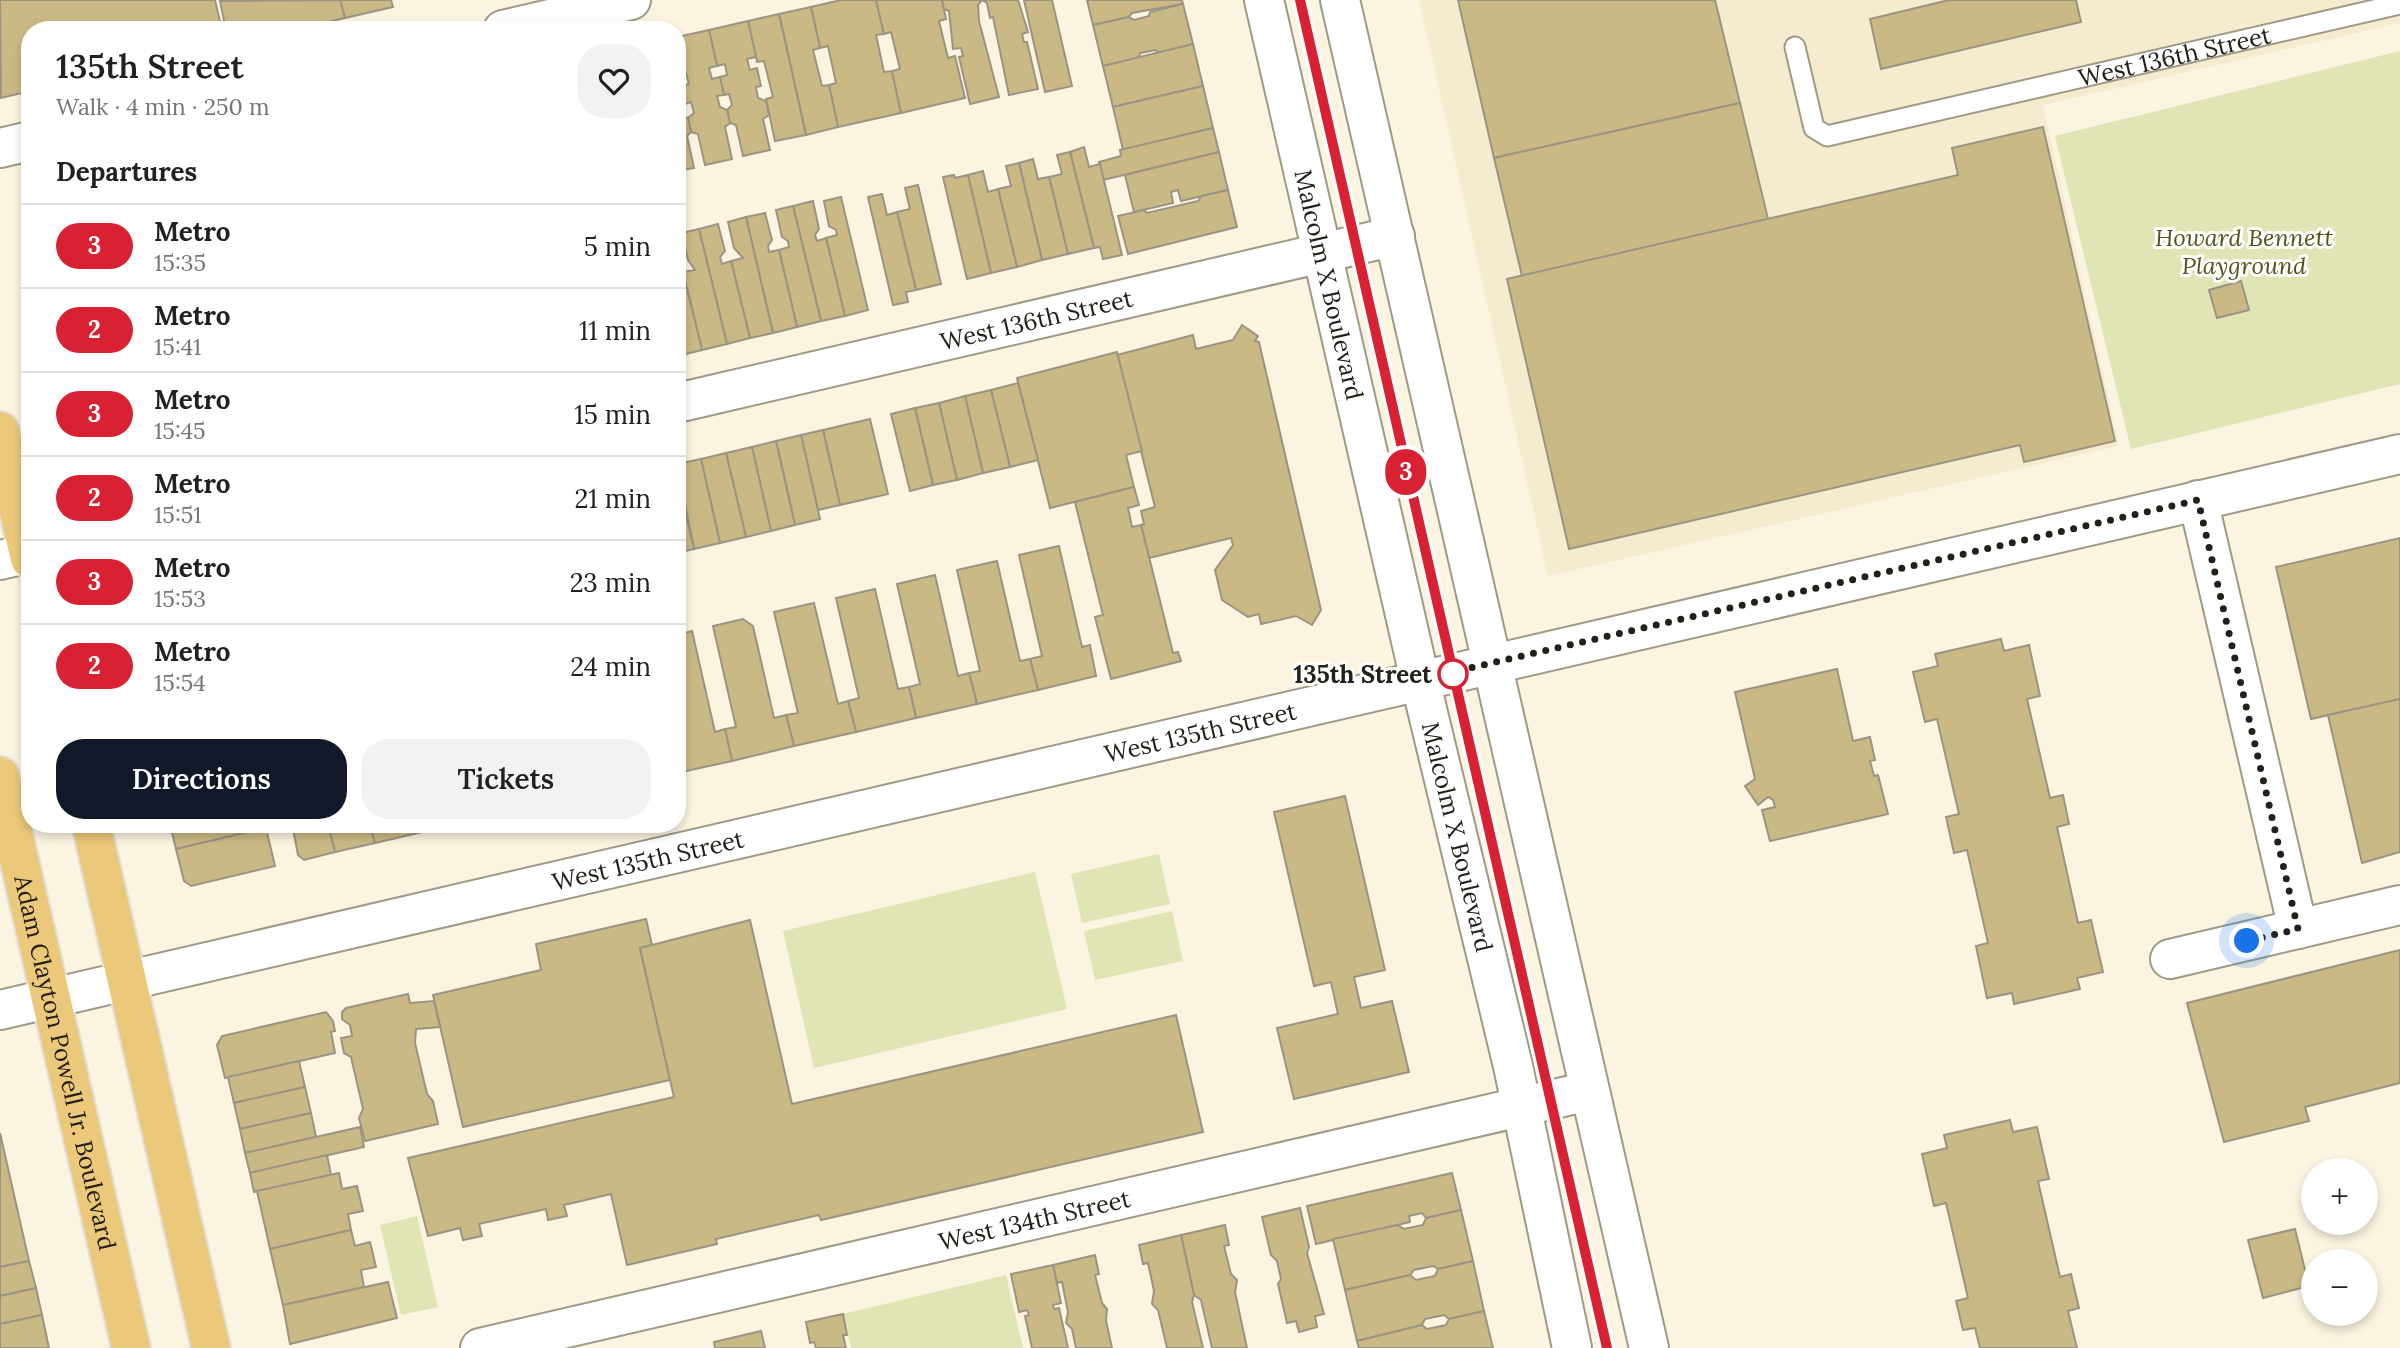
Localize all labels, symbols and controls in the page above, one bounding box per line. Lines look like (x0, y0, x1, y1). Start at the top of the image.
street label: West 136th Street (2075, 19, 2274, 93)
button: heart (577, 44, 651, 118)
text: 135th Street (56, 45, 244, 87)
text: Walk · 4 min · 250 m (56, 92, 269, 121)
text: Departures (56, 155, 197, 188)
street label: Malcolm X Boulevard (1288, 166, 1371, 403)
text: Metro (154, 215, 230, 248)
park label: Howard Bennett Playground (2155, 222, 2333, 281)
text: 3 (88, 230, 101, 261)
text: 5 min (584, 230, 651, 263)
text: 15:35 (154, 248, 206, 277)
street label: West 136th Street (937, 282, 1136, 357)
text: Metro (154, 299, 230, 332)
text: 2 (88, 314, 101, 345)
text: 11 min (579, 314, 651, 347)
text: 15:41 (154, 332, 202, 361)
text: Metro (154, 383, 230, 416)
text: 3 (88, 398, 101, 429)
text: 15 min (574, 398, 651, 431)
text: 15:45 (154, 416, 206, 445)
line badge: 3 (1383, 449, 1429, 495)
text: 3 (1399, 456, 1413, 487)
text: Metro (154, 467, 230, 500)
text: 2 (88, 482, 101, 513)
text: 21 min (574, 482, 651, 515)
text: 15:51 (154, 500, 202, 529)
text: Metro (154, 551, 230, 584)
text: 3 (88, 566, 101, 597)
text: 23 min (570, 566, 651, 599)
text: 15:53 (154, 584, 206, 613)
text: Metro (154, 635, 230, 668)
text: 2 (88, 650, 101, 681)
text: 24 min (570, 650, 651, 683)
place label: 135th Street (1294, 659, 1433, 690)
marker: 135th Street (1438, 659, 1468, 689)
text: 15:54 (154, 668, 206, 697)
street label: West 135th Street (1101, 695, 1300, 769)
street label: Malcolm X Boulevard (1415, 719, 1500, 955)
button: Directions (56, 739, 347, 819)
button: Tickets (361, 739, 651, 819)
street label: West 135th Street (549, 823, 747, 897)
street label: Adam Clayton Powell Jr. Boulevard (7, 871, 124, 1253)
your location (2229, 923, 2264, 958)
map controls (2301, 1158, 2378, 1326)
button: + (2301, 1158, 2378, 1235)
street label: West 134th Street (935, 1182, 1134, 1257)
button: − (2301, 1249, 2378, 1326)

